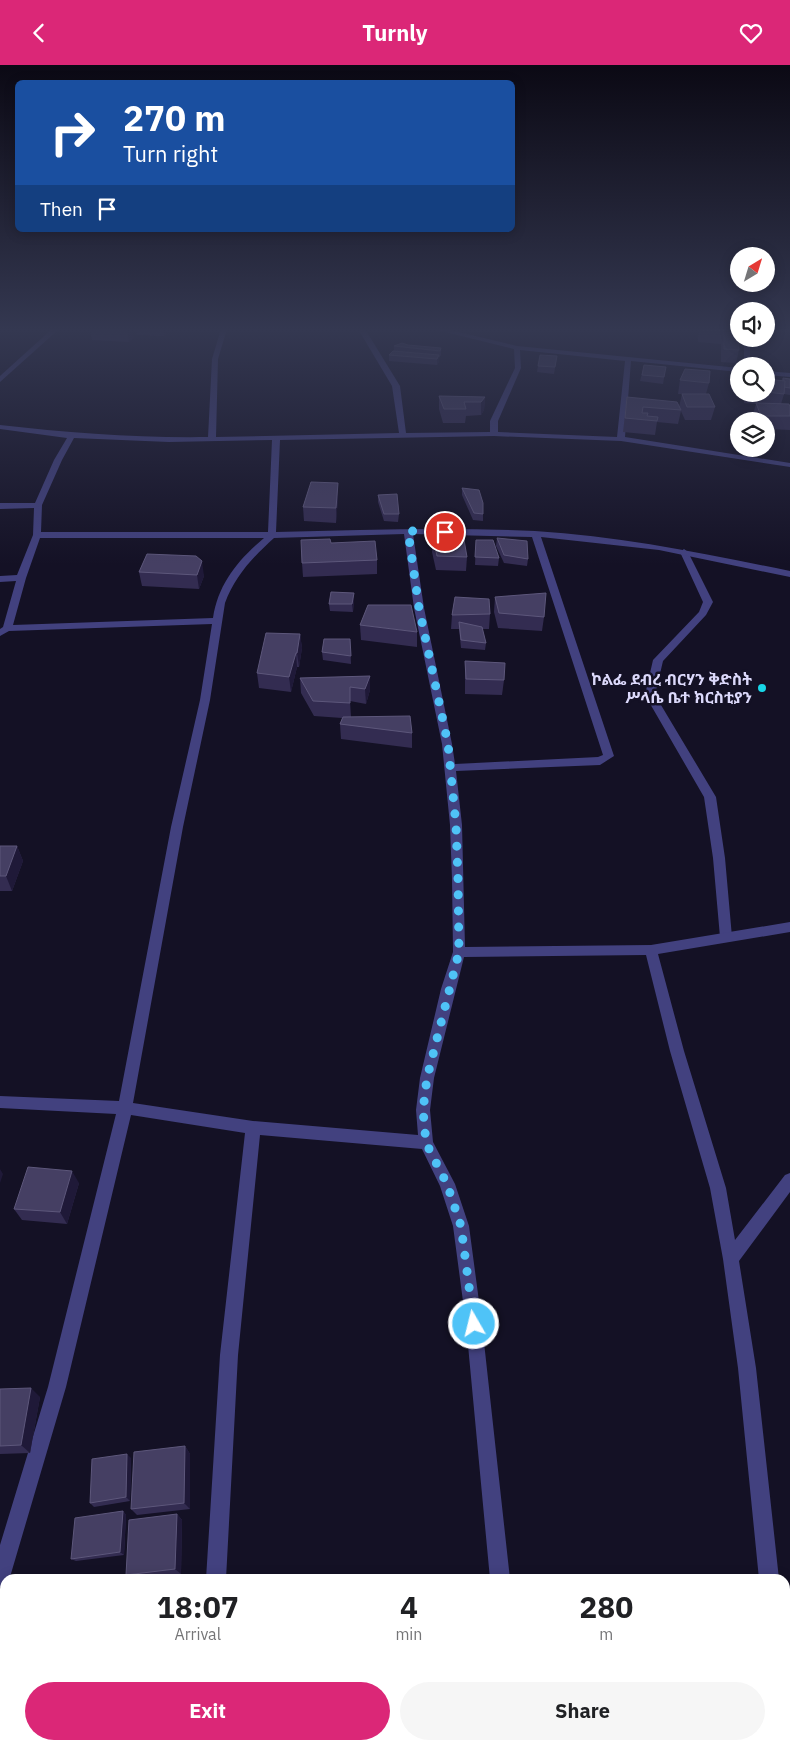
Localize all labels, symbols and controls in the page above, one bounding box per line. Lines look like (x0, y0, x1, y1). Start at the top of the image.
text: Turnly (362, 18, 428, 47)
icon: back (25, 19, 53, 47)
icon: heart (737, 19, 765, 47)
text: 270 m (123, 95, 226, 141)
icon: right (40, 100, 105, 165)
text: Turn right (123, 139, 218, 168)
icon: arrive (93, 195, 121, 223)
text: Then (40, 197, 83, 221)
north arrow (730, 247, 775, 293)
map controls (730, 247, 775, 457)
button: sound (730, 302, 775, 347)
button: search (730, 357, 775, 402)
button: layers (730, 412, 775, 457)
pin (424, 511, 466, 553)
icon: arrive (431, 518, 459, 546)
place label: ኮልፌ ደብረ ብርሃን ቅድስት ሥላሴ ቤተ ክርስቲያን (591, 669, 752, 707)
marker: ኮልፌ ደብረ ብርሃን ቅድስት ሥላሴ ቤተ ክርስቲያን (756, 682, 768, 694)
position arrow (447, 1297, 499, 1349)
text: 18:07 (157, 1587, 239, 1626)
text: 4 (400, 1587, 418, 1626)
text: 280 (579, 1587, 633, 1626)
text: Arrival (174, 1624, 221, 1644)
text: min (395, 1624, 422, 1644)
text: m (599, 1624, 613, 1644)
button: Exit (25, 1682, 390, 1740)
button: Share (400, 1682, 765, 1740)

